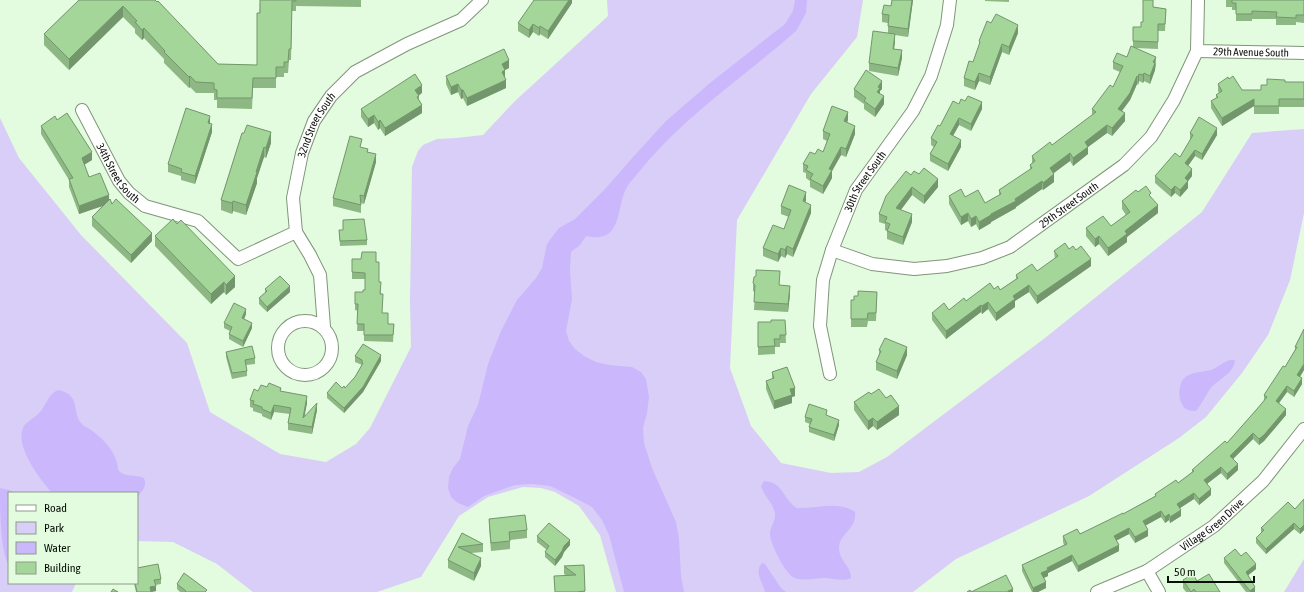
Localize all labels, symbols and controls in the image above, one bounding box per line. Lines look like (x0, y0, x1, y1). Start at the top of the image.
street label: 29th Avenue South (1213, 45, 1289, 59)
street label: 32nd Street South (295, 90, 337, 158)
street label: 34th Street South (94, 141, 142, 205)
street label: 30th Street South (842, 149, 888, 214)
street label: 29th Street South (1037, 180, 1100, 230)
legend (8, 492, 138, 584)
street label: Village Green Drive (1178, 496, 1246, 553)
text: Road (44, 501, 67, 515)
text: Park (44, 521, 65, 535)
text: Water (44, 541, 71, 555)
scale bar (1168, 558, 1254, 584)
text: Building (44, 561, 82, 575)
text: 50 m (1174, 565, 1196, 579)

